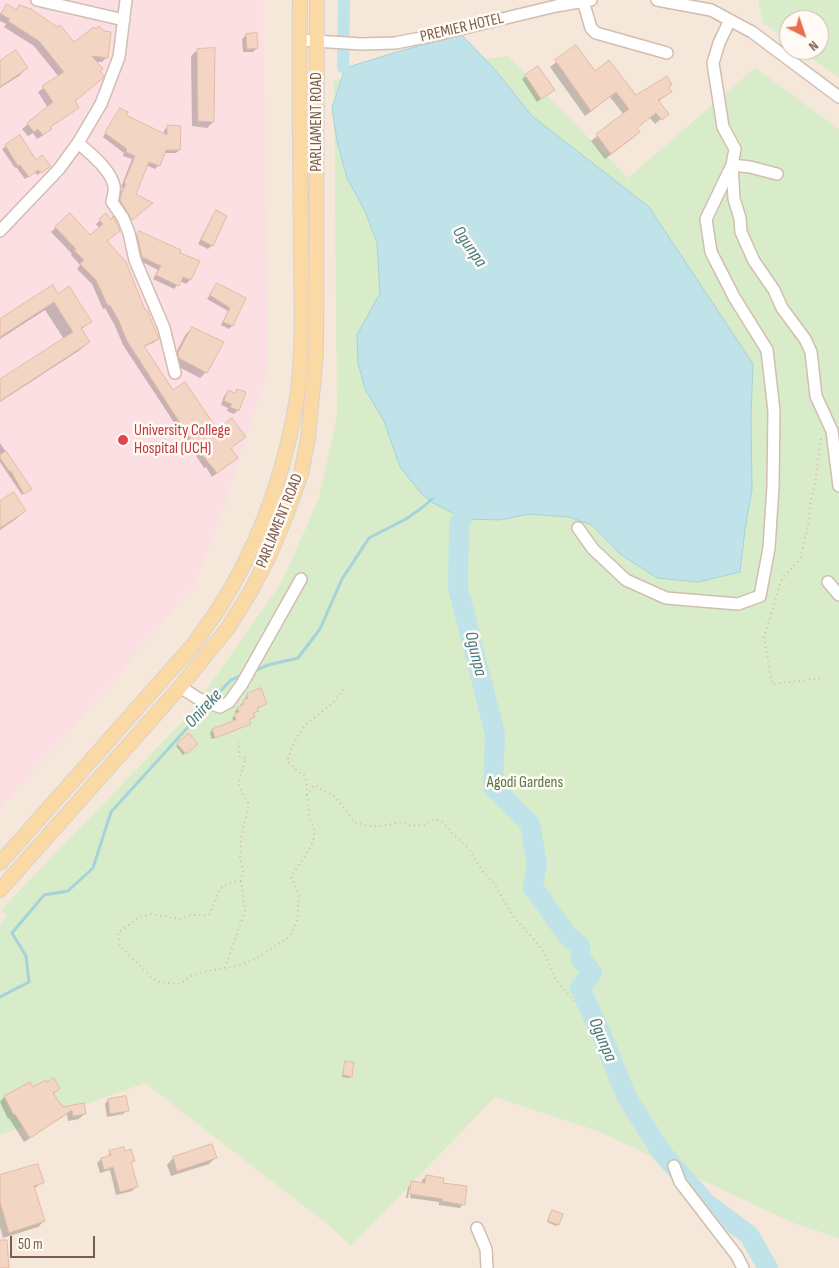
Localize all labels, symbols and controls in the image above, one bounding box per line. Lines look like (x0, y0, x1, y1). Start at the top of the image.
street label: PREMIER HOTEL (419, 9, 505, 47)
north arrow (779, 10, 829, 60)
text: N (805, 37, 822, 55)
street label: PARLIAMENT ROAD (307, 72, 327, 172)
water label: Ogunpa (447, 222, 491, 272)
place label: University College Hospital (UCH) (134, 421, 230, 459)
marker: University College Hospital (UCH) (116, 433, 130, 447)
street label: PARLIAMENT ROAD (252, 471, 308, 571)
water label: Ogunpa (459, 629, 491, 679)
water label: Onireke (181, 685, 227, 733)
park label: Agodi Gardens (487, 773, 563, 793)
water label: Ogunpa (583, 1015, 621, 1065)
scale bar (12, 1226, 98, 1258)
text: 50 m (18, 1235, 43, 1254)

